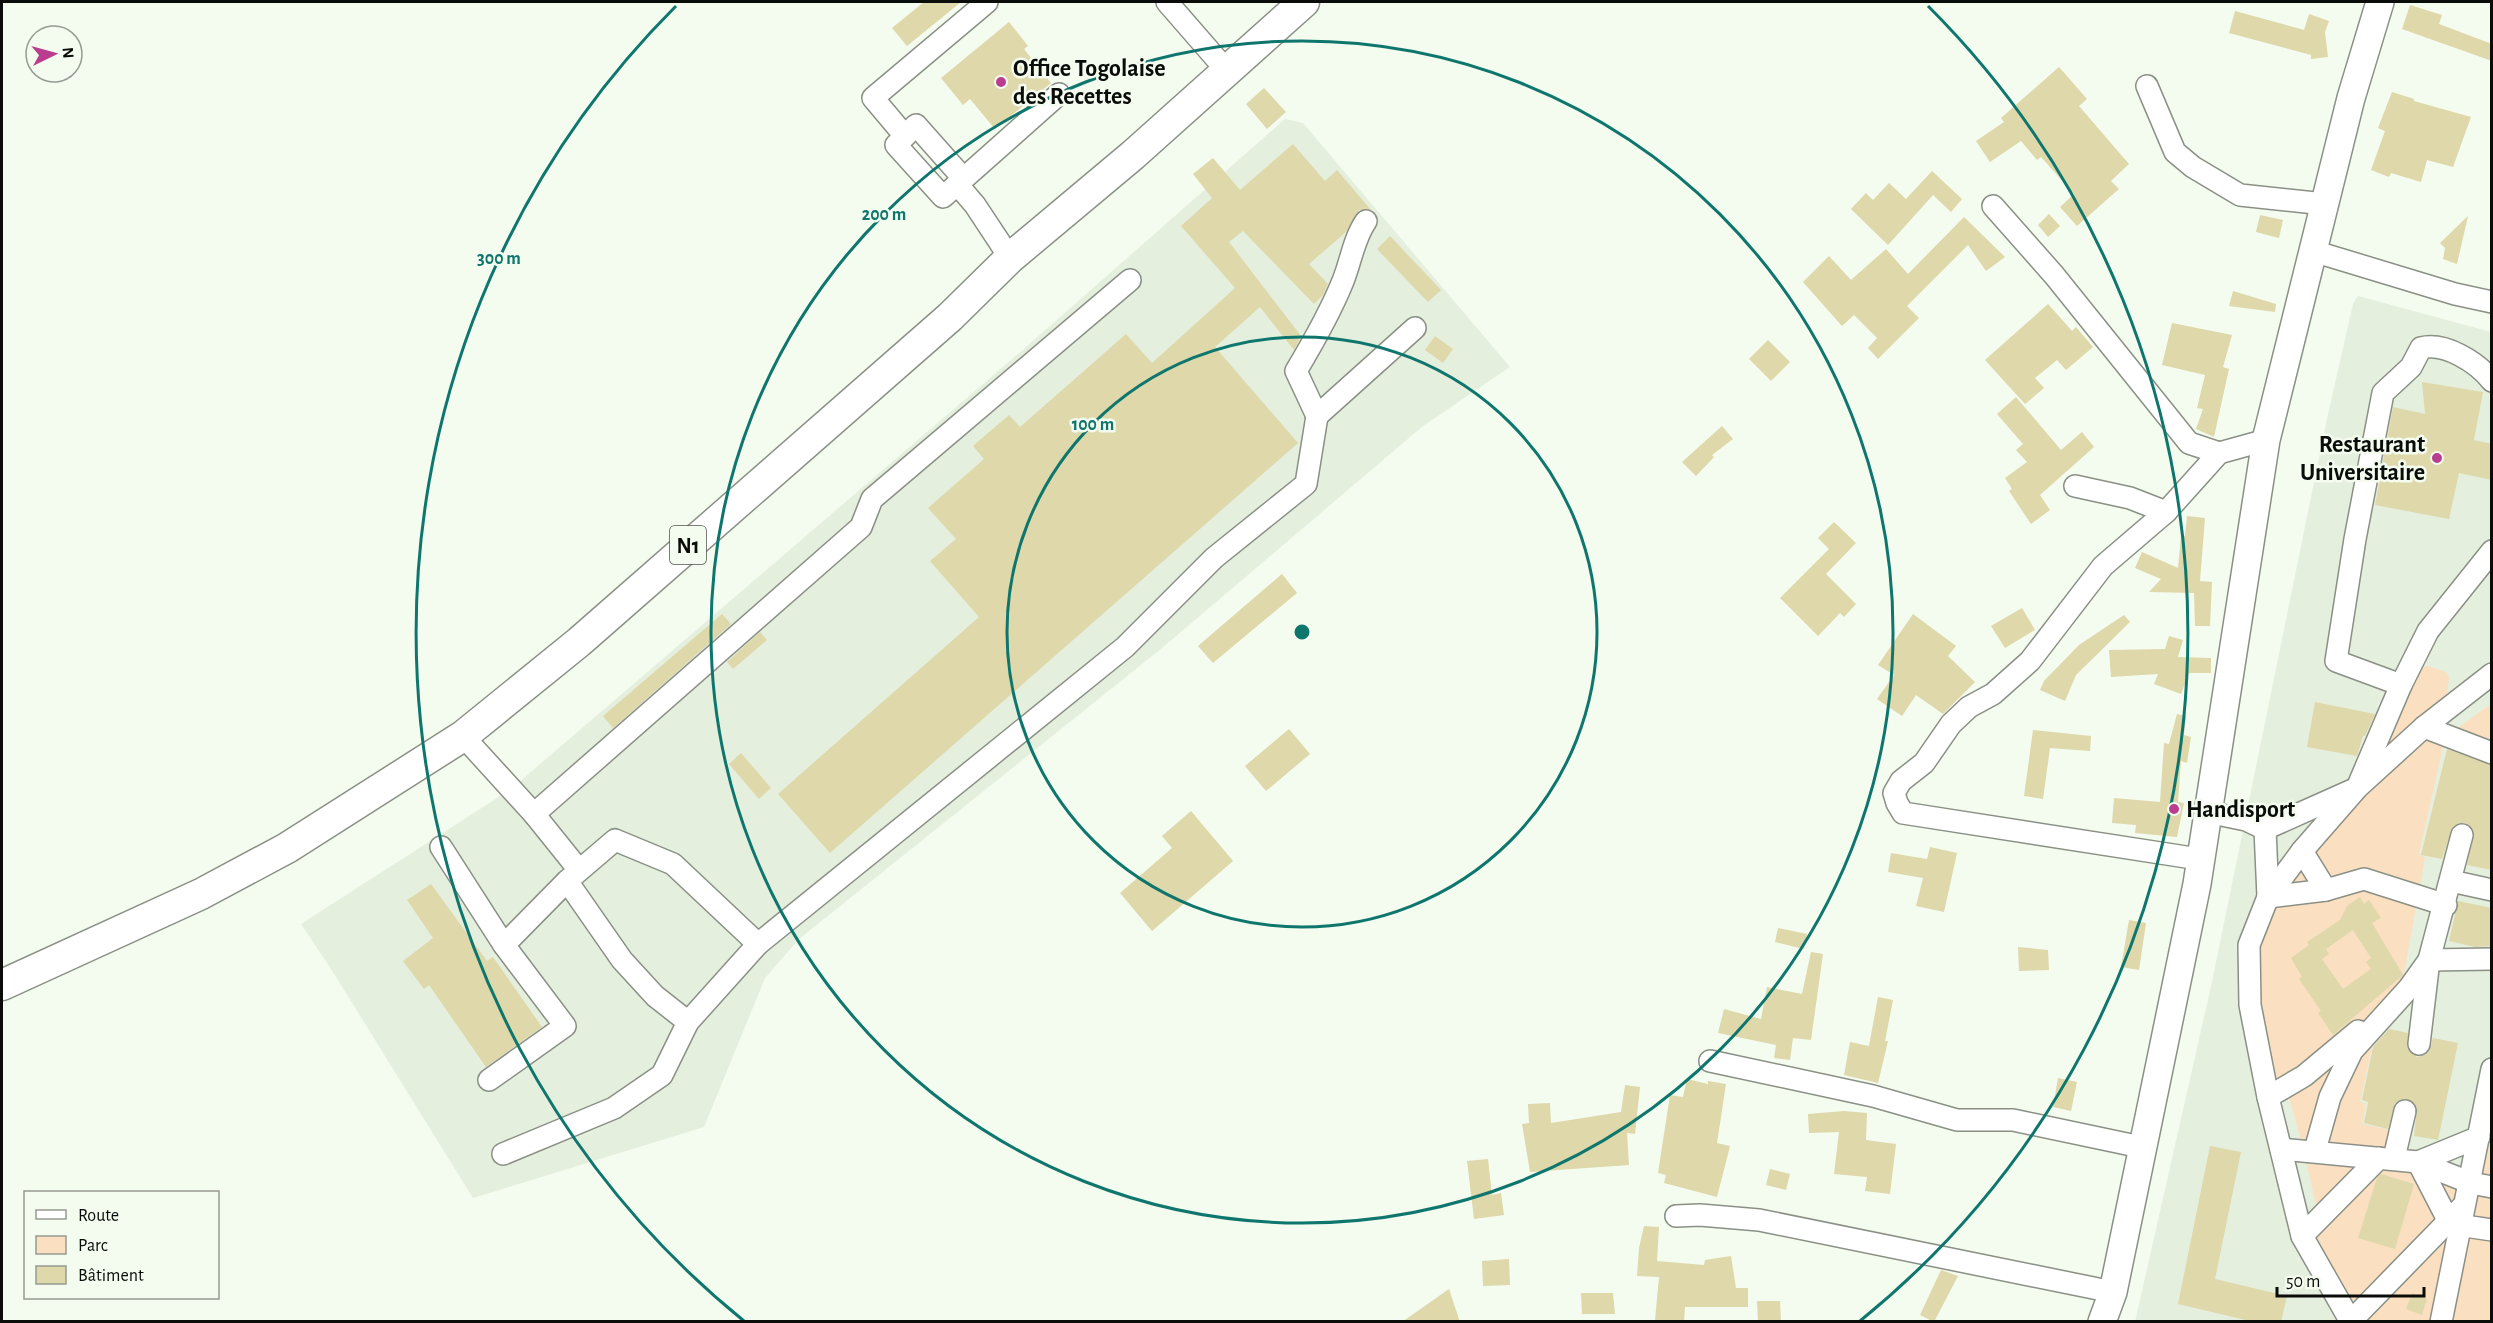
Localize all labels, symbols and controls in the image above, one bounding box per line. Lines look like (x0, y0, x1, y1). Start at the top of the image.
north arrow (24, 24, 84, 84)
text: N (59, 47, 76, 59)
place label: Office Togolaise des Recettes (1013, 57, 1166, 109)
marker: Office Togolaise des Recettes (994, 75, 1008, 89)
text: 200 m (862, 206, 906, 224)
text: 300 m (477, 250, 521, 268)
text: 100 m (1072, 416, 1114, 434)
place label: Restaurant Universitaire (2300, 433, 2425, 485)
marker: Restaurant Universitaire (2430, 451, 2444, 465)
road number: N1 (670, 526, 706, 564)
centre of rings (1292, 622, 1312, 642)
place label: Handisport (2186, 798, 2295, 822)
marker: Handisport (2167, 802, 2181, 816)
legend (24, 1191, 219, 1299)
text: Route (78, 1207, 119, 1225)
text: Parc (78, 1237, 108, 1255)
scale bar (2277, 1260, 2424, 1298)
text: Bâtiment (78, 1267, 144, 1285)
text: 50 m (2286, 1273, 2320, 1291)

